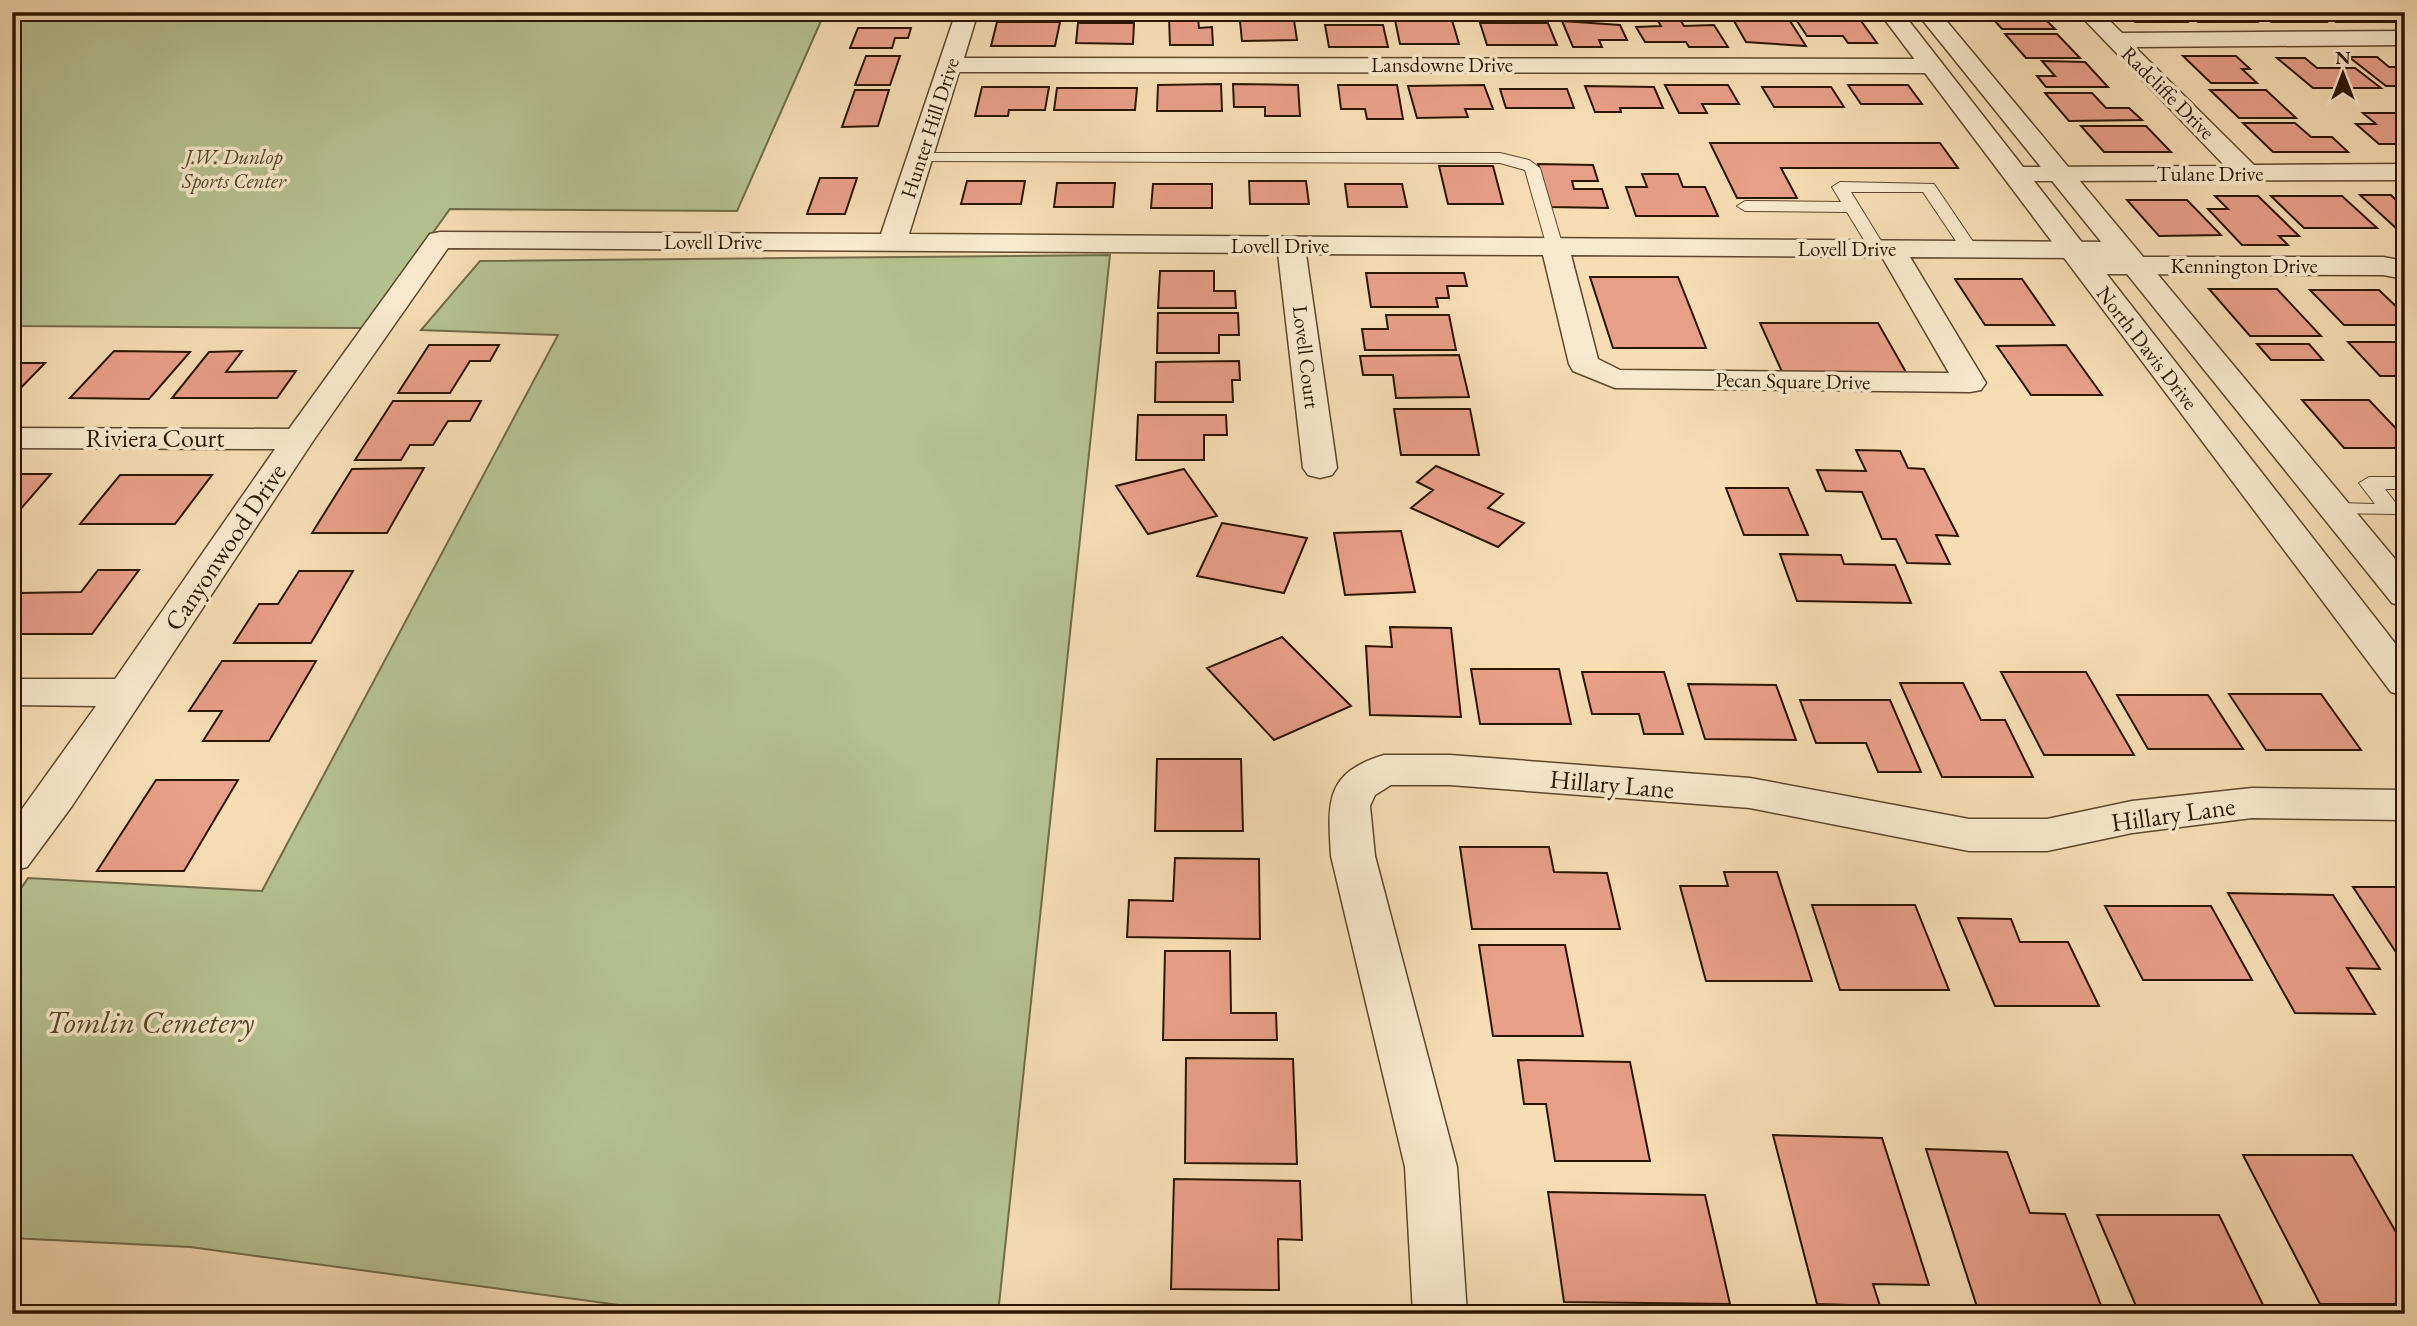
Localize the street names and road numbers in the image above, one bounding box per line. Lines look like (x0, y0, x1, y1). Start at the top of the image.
street label: Radcliffe Drive (2116, 40, 2221, 145)
street label: Lansdowne Drive (1371, 51, 1513, 78)
street label: Hunter Hill Drive (894, 54, 965, 202)
street label: Tulane Drive (2157, 160, 2263, 187)
street label: Lovell Drive (664, 228, 762, 255)
street label: Lovell Drive (1231, 232, 1329, 259)
street label: Lovell Drive (1798, 235, 1896, 262)
street label: Kennington Drive (2170, 252, 2318, 279)
street label: North Davis Drive (2091, 280, 2204, 415)
street label: Lovell Court (1287, 304, 1326, 410)
street label: Pecan Square Drive (1715, 366, 1871, 395)
street label: Riviera Court (86, 421, 224, 455)
street label: Canyonwood Drive (156, 457, 294, 637)
street label: Hillary Lane (1548, 762, 1676, 806)
street label: Hillary Lane (2109, 788, 2237, 840)

